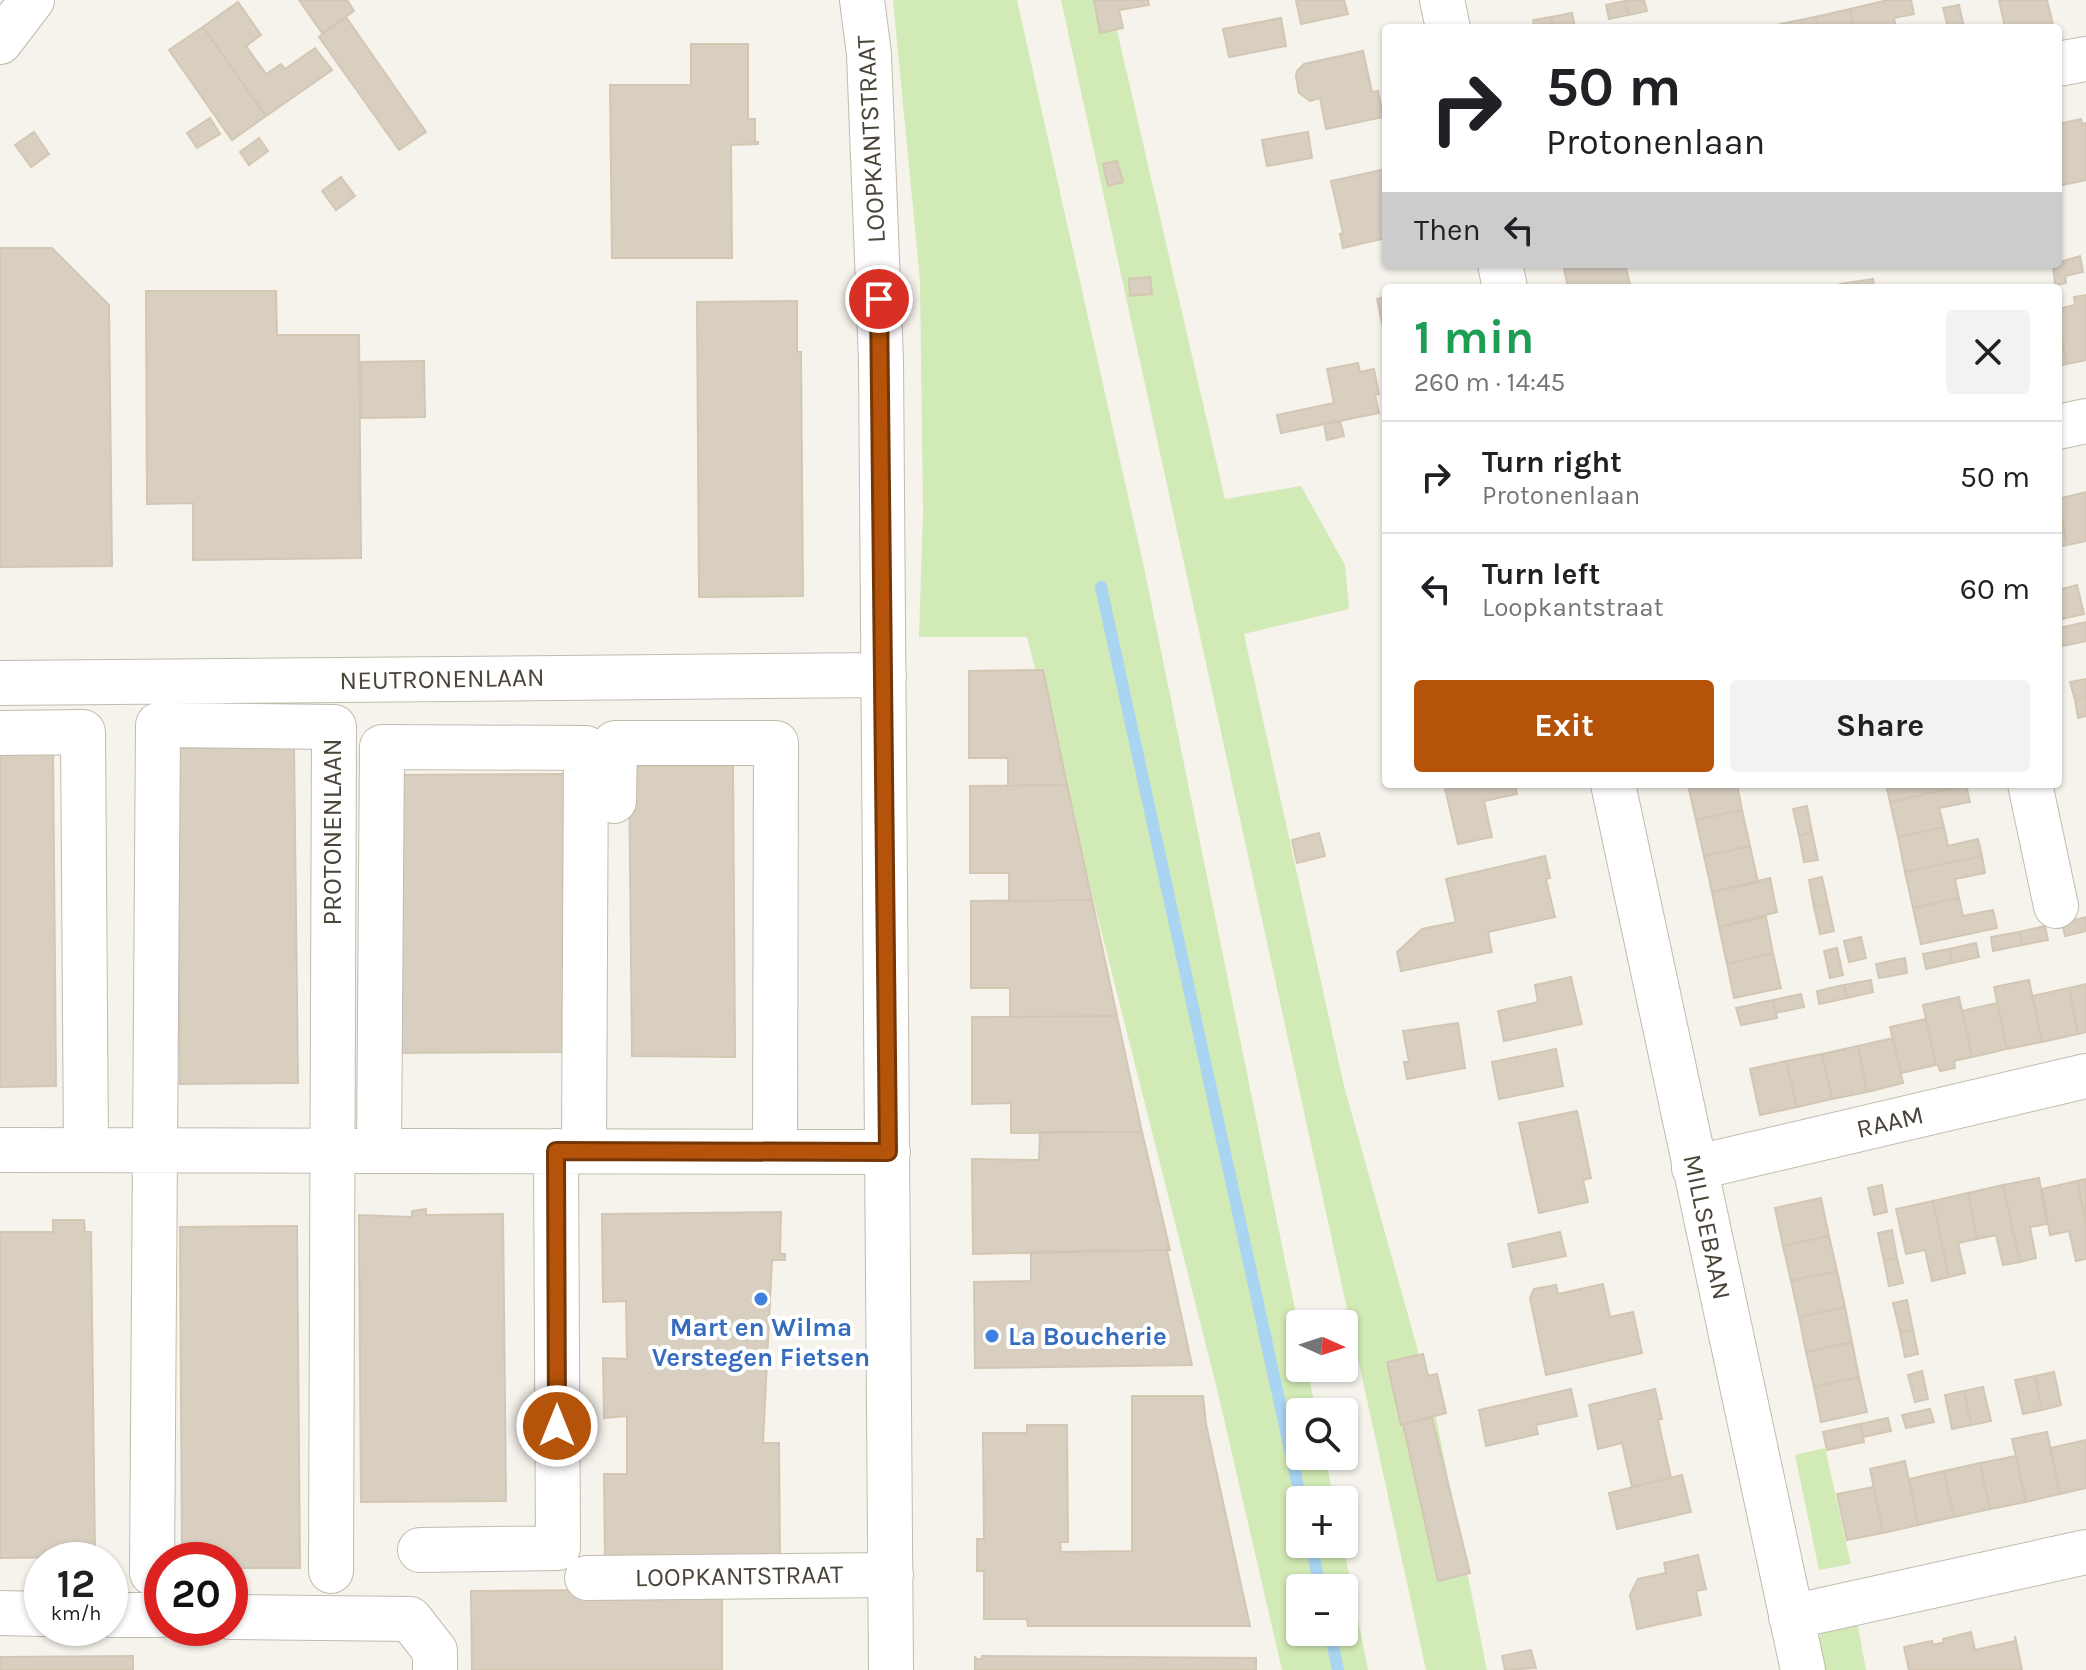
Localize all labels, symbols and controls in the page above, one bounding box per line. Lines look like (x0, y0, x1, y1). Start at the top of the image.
street label: LOOPKANTSTRAAT (850, 34, 892, 244)
text: 50 m (1546, 54, 1681, 119)
icon: right (1414, 56, 1518, 160)
text: Protonenlaan (1546, 121, 1765, 163)
icon: left (1497, 208, 1541, 252)
text: Then (1414, 212, 1481, 248)
pin (845, 265, 913, 333)
icon: arrive (857, 277, 901, 321)
text: 1 min (1414, 309, 1534, 365)
button: close (1946, 310, 2030, 394)
text: 260 m · 14:45 (1414, 367, 1565, 398)
text: Turn right (1482, 444, 1622, 480)
icon: right (1414, 455, 1458, 499)
text: 50 m (1960, 459, 2030, 495)
text: Protonenlaan (1482, 480, 1640, 511)
text: Turn left (1482, 556, 1600, 592)
icon: left (1414, 567, 1458, 611)
text: 60 m (1960, 571, 2030, 607)
text: Loopkantstraat (1482, 592, 1663, 623)
street label: NEUTRONENLAAN (339, 662, 545, 696)
button: Exit (1414, 680, 1714, 772)
button: Share (1730, 680, 2030, 772)
street label: PROTONENLAAN (317, 739, 348, 925)
street label: RAAM (1853, 1099, 1927, 1145)
street label: MILLSEBAAN (1676, 1152, 1738, 1302)
marker: Mart en Wilma Verstegen Fietsen (752, 1290, 770, 1308)
north arrow (1286, 1310, 1358, 1382)
map controls (1286, 1310, 1358, 1646)
place label: Mart en Wilma Verstegen Fietsen (652, 1312, 870, 1373)
place label: La Boucherie (1008, 1321, 1167, 1352)
marker: La Boucherie (983, 1327, 1001, 1345)
position arrow (515, 1384, 599, 1468)
button: search (1286, 1398, 1358, 1470)
button: + (1286, 1486, 1358, 1558)
speed limit sign: 20 (144, 1542, 248, 1646)
street label: LOOPKANTSTRAAT (635, 1559, 843, 1593)
text: 12 (57, 1560, 95, 1607)
button: − (1286, 1574, 1358, 1646)
text: km/h (51, 1602, 101, 1625)

